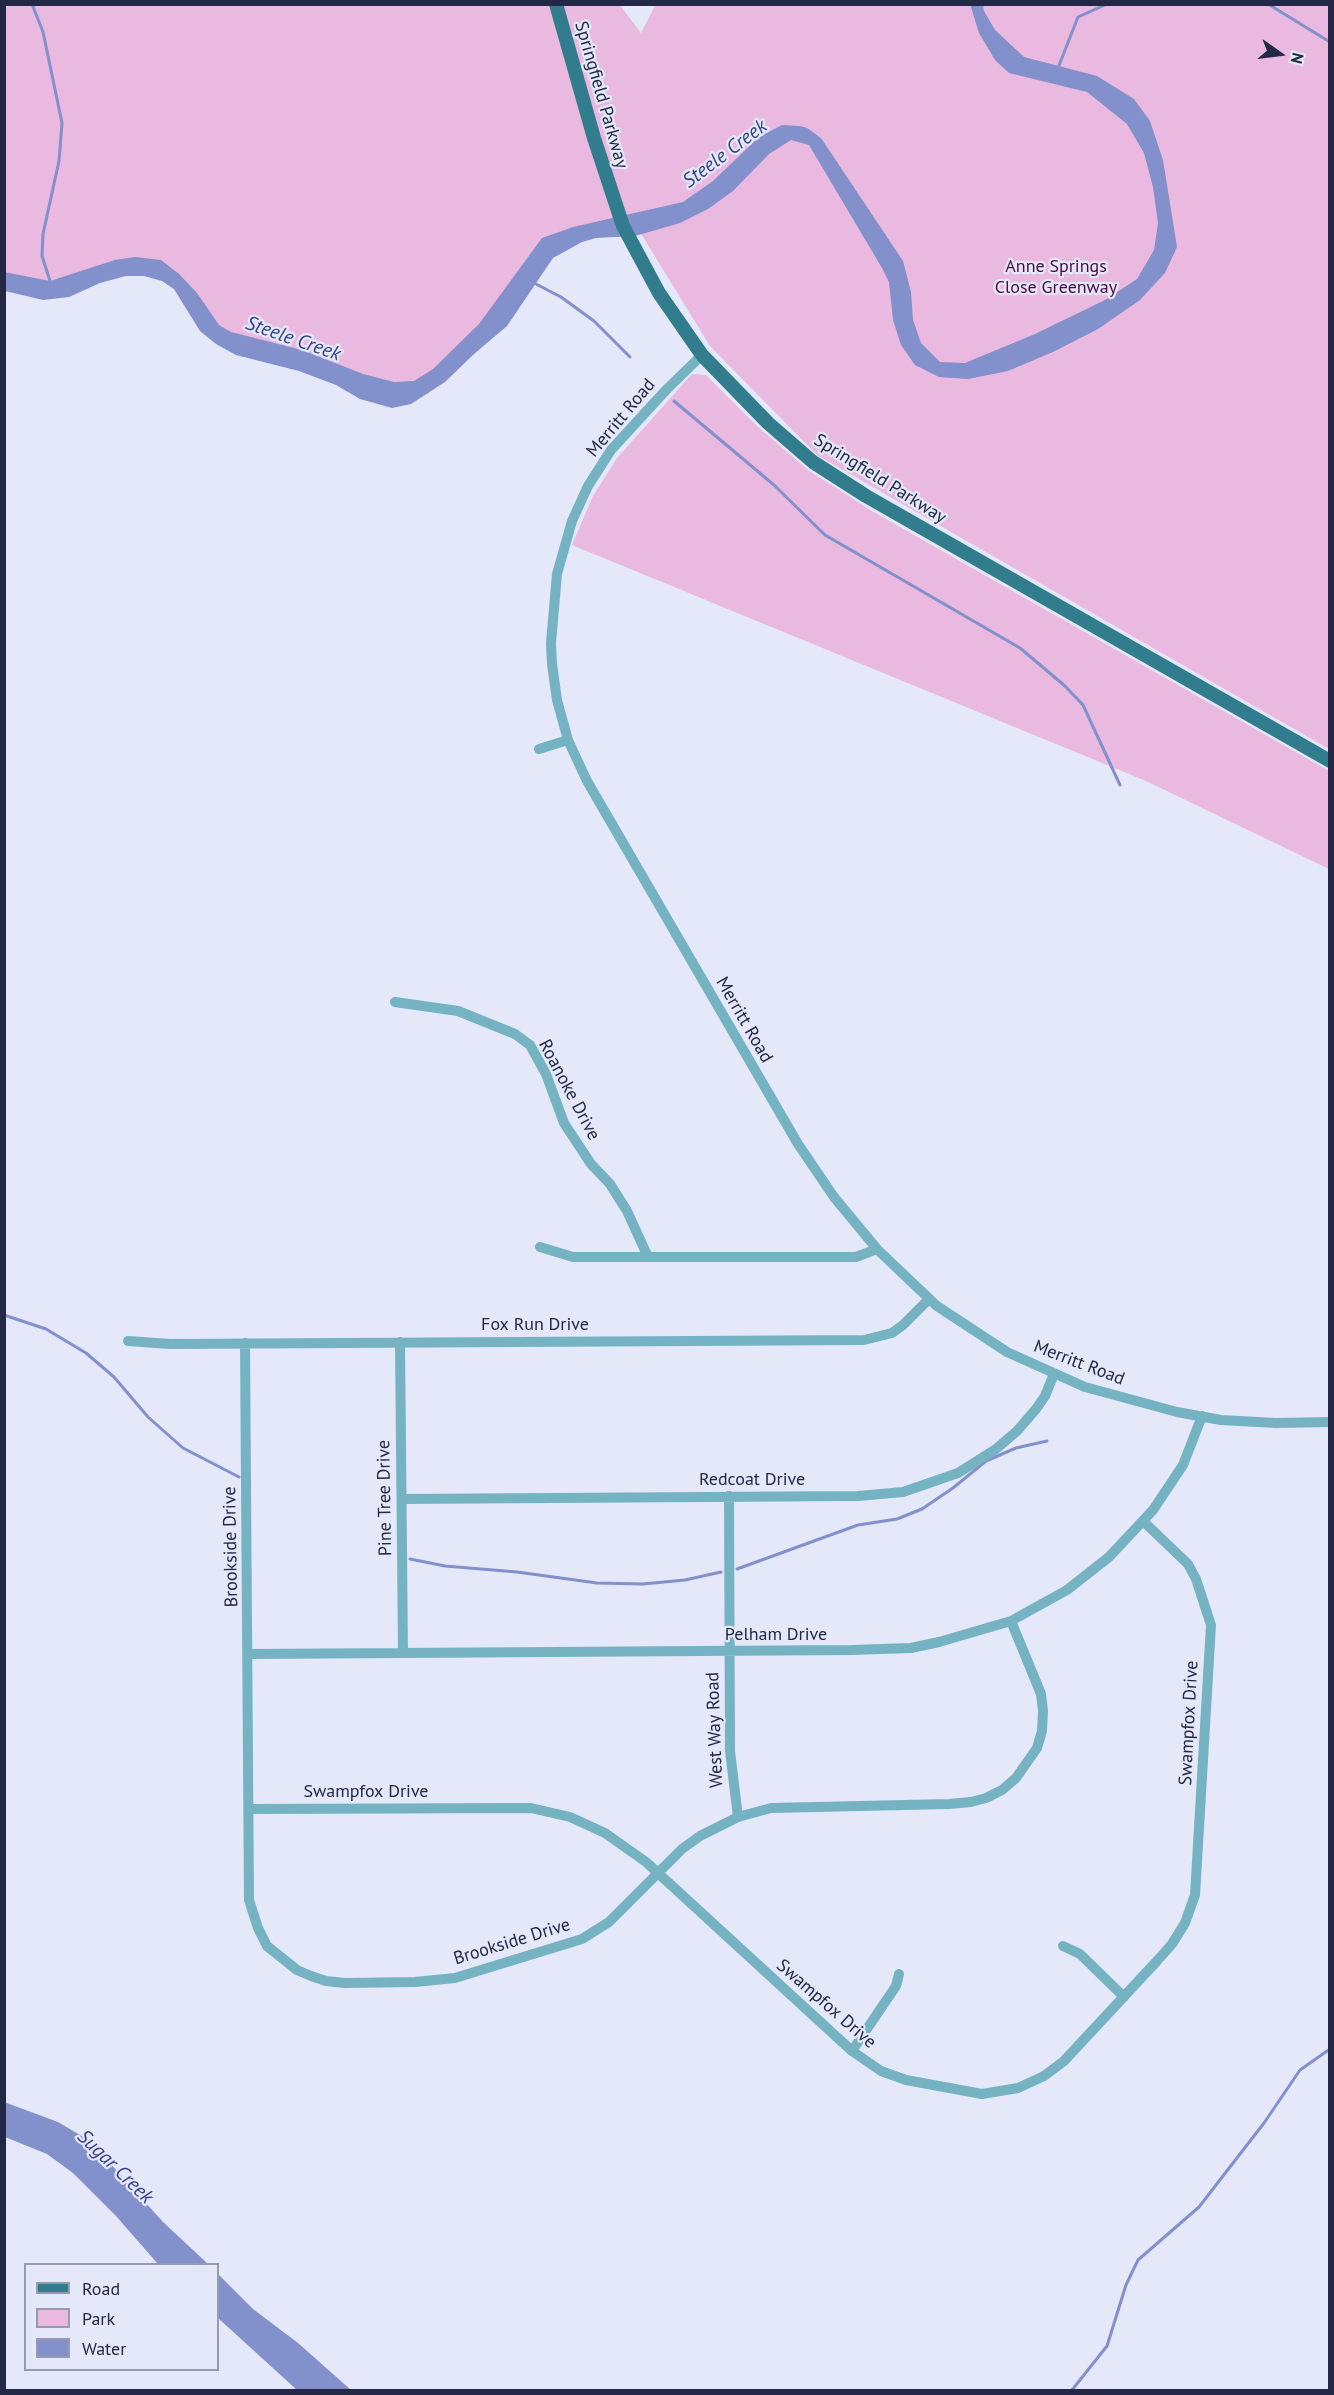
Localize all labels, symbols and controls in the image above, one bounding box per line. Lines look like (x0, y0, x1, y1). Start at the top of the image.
street label: Springfield Parkway (570, 19, 632, 171)
north arrow (1250, 24, 1310, 84)
text: N (1286, 51, 1308, 66)
water label: Steele Creek (678, 115, 772, 193)
park label: Anne Springs Close Greenway (995, 256, 1117, 298)
water label: Steele Creek (242, 312, 344, 366)
street label: Merritt Road (582, 374, 660, 462)
street label: Springfield Parkway (810, 430, 950, 528)
street label: Merritt Road (711, 973, 777, 1067)
street label: Roanoke Drive (534, 1036, 604, 1144)
street label: Fox Run Drive (481, 1314, 589, 1336)
street label: Merritt Road (1031, 1336, 1127, 1390)
street label: Pine Tree Drive (373, 1440, 397, 1556)
street label: Redcoat Drive (699, 1469, 805, 1491)
street label: Brookside Drive (219, 1486, 243, 1608)
street label: Pelham Drive (725, 1624, 827, 1646)
street label: Swampfox Drive (1175, 1660, 1203, 1786)
street label: West Way Road (702, 1672, 728, 1788)
street label: Swampfox Drive (303, 1781, 429, 1803)
street label: Brookside Drive (451, 1914, 573, 1970)
street label: Swampfox Drive (772, 1955, 880, 2053)
water label: Sugar Creek (72, 2125, 158, 2209)
legend (24, 2263, 219, 2371)
text: Road (82, 2277, 120, 2300)
text: Park (82, 2307, 115, 2330)
text: Water (82, 2337, 126, 2360)

